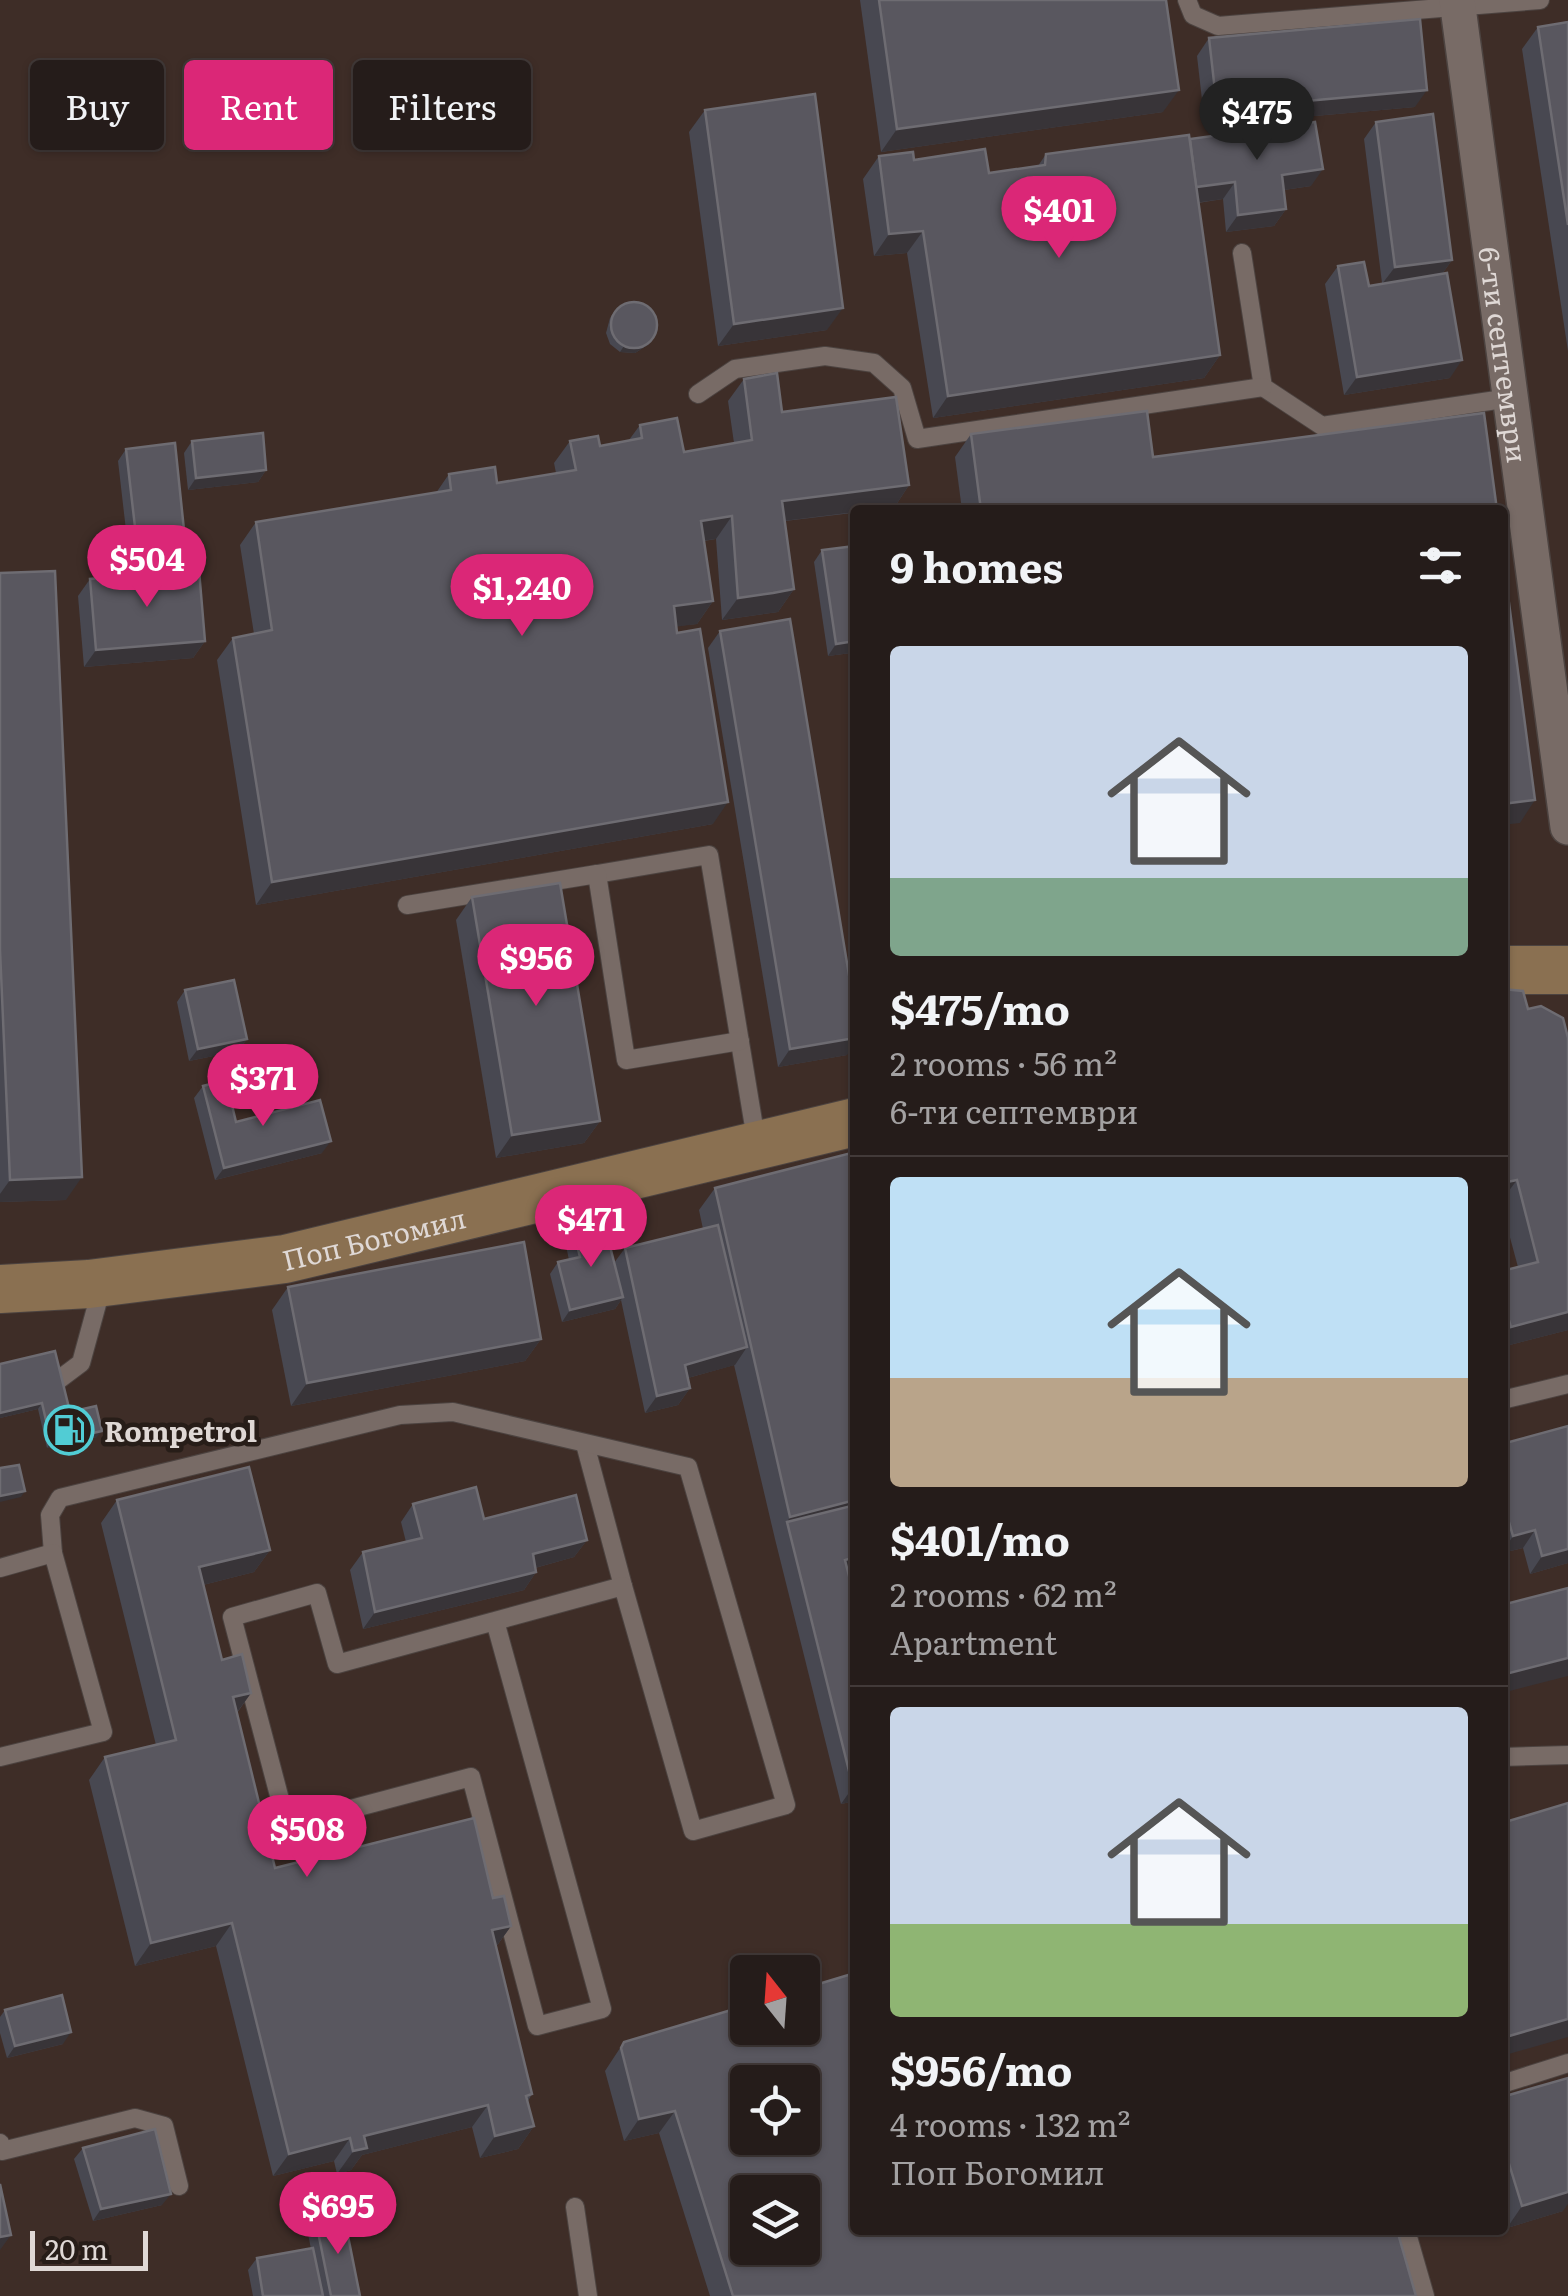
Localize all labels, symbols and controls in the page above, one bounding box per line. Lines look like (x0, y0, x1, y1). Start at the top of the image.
chip: Buy (30, 60, 164, 150)
chip: Rent (184, 60, 333, 150)
chip: Filters (353, 60, 531, 150)
pin: $475 (1198, 78, 1316, 163)
text: $475 (1221, 86, 1293, 134)
pin: $401 (1000, 176, 1118, 261)
text: $401 (1023, 184, 1095, 232)
street label: 6-ти септември (1469, 244, 1540, 465)
pin: $504 (88, 525, 206, 610)
text: $504 (109, 533, 185, 581)
text: 9 homes (890, 534, 1063, 596)
icon: filters (1413, 538, 1468, 593)
pin: $1,240 (441, 554, 603, 639)
text: $1,240 (473, 562, 571, 610)
icon: home (1089, 711, 1269, 891)
pin: $956 (477, 924, 595, 1009)
text: $956 (499, 932, 573, 980)
text: $475/mo (890, 976, 1070, 1038)
text: 2 rooms · 56 m² (890, 1038, 1117, 1086)
pin: $371 (204, 1044, 322, 1129)
text: $371 (229, 1052, 297, 1100)
text: 6-ти септември (890, 1086, 1138, 1134)
pin: $471 (532, 1185, 650, 1270)
text: $471 (557, 1193, 625, 1241)
street label: Поп Богомил (278, 1195, 470, 1280)
icon: home (1089, 1242, 1269, 1422)
fuel station icon: Rompetrol (43, 1404, 95, 1456)
place label: Rompetrol (104, 1409, 257, 1451)
text: $401/mo (890, 1507, 1070, 1569)
text: 2 rooms · 62 m² (890, 1569, 1117, 1617)
text: Apartment (890, 1617, 1057, 1665)
icon: home (1089, 1772, 1269, 1952)
pin: $508 (248, 1795, 366, 1880)
text: $508 (269, 1803, 345, 1851)
north arrow (730, 1955, 820, 2045)
map controls (730, 1955, 820, 2265)
text: $956/mo (890, 2037, 1073, 2099)
button: locate (730, 2065, 820, 2155)
text: 4 rooms · 132 m² (890, 2099, 1130, 2147)
text: Поп Богомил (890, 2147, 1104, 2195)
pin: $695 (279, 2172, 397, 2257)
button: layers (730, 2175, 820, 2265)
text: $695 (301, 2180, 375, 2228)
scale bar (30, 2226, 148, 2270)
text: 20 m (45, 2227, 108, 2269)

